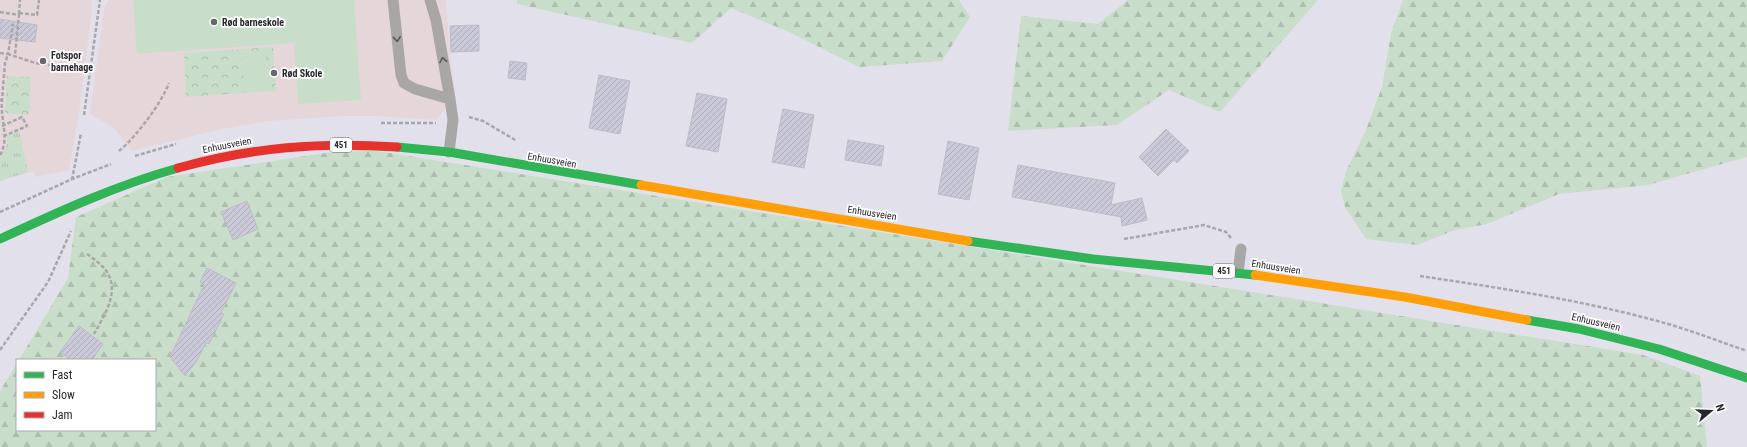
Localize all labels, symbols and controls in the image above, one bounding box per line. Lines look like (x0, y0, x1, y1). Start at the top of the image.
marker: Rød barneskole (209, 17, 219, 27)
place label: Rød barneskole (222, 17, 284, 28)
one-way arrow (392, 36, 401, 42)
place label: Fotspor barnehage (51, 50, 93, 73)
marker: Fotspor barnehage (38, 56, 48, 66)
one-way arrow (439, 57, 448, 63)
marker: Rød Skole (269, 68, 279, 78)
place label: Rød Skole (282, 68, 322, 79)
street label: Enhuusveien (202, 135, 253, 155)
road number: 451 (330, 138, 352, 152)
street label: Enhuusveien (527, 150, 578, 170)
street label: Enhuusveien (847, 204, 898, 222)
street label: Enhuusveien (1251, 258, 1302, 276)
road number: 451 (1213, 264, 1235, 278)
street label: Enhuusveien (1571, 311, 1622, 333)
legend (16, 359, 156, 431)
text: Fast (52, 368, 73, 382)
text: Slow (52, 388, 75, 402)
north arrow (1691, 391, 1731, 431)
text: N (1713, 403, 1727, 413)
text: Jam (52, 408, 73, 422)

